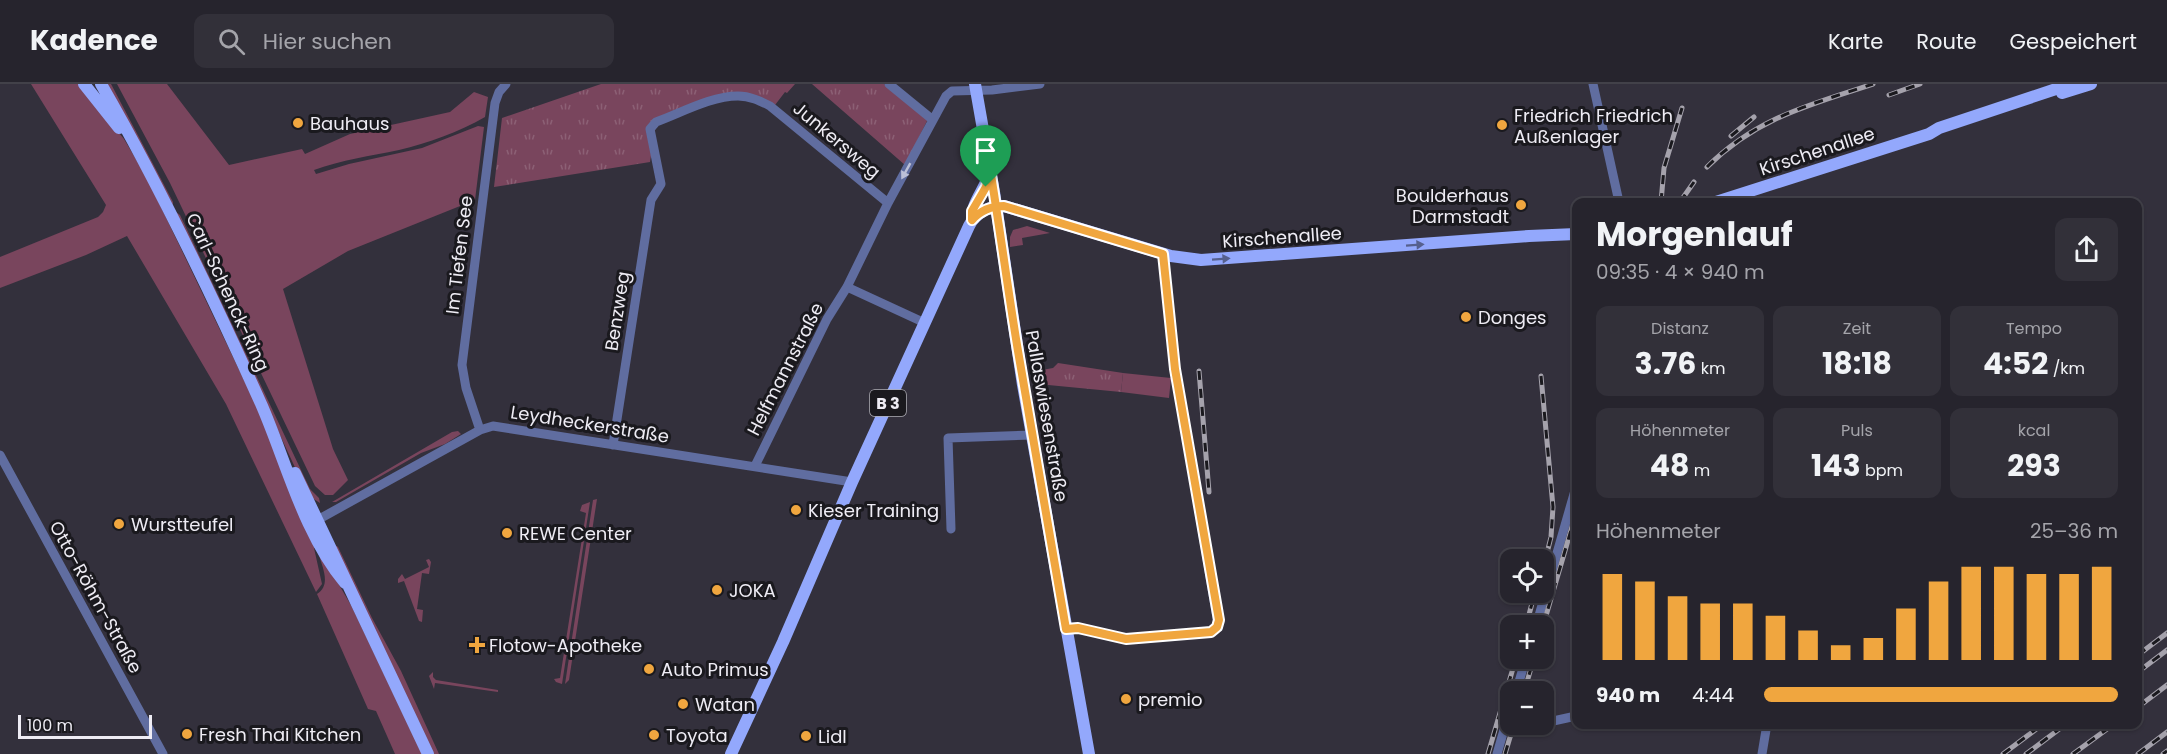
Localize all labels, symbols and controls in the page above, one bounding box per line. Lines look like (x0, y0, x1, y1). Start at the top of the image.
search box (194, 14, 614, 68)
text: Kadence (30, 21, 158, 60)
icon: search (215, 25, 248, 58)
text: Hier suchen (263, 26, 392, 57)
text: Karte (1828, 27, 1883, 56)
text: Route (1916, 27, 1977, 56)
text: Gespeichert (2010, 27, 2137, 56)
street label: Junkersweg (788, 96, 886, 184)
place label: Friedrich Friedrich Außenlager (1514, 103, 1673, 149)
place label: Bauhaus (310, 111, 389, 136)
marker: Bauhaus (291, 116, 305, 130)
marker: Friedrich Friedrich Außenlager (1495, 118, 1509, 132)
street label: Kirschenallee (1756, 121, 1878, 181)
pin (960, 125, 1011, 187)
icon: arrive (969, 134, 1002, 167)
one-way arrow (901, 163, 911, 180)
place label: Boulderhaus Darmstadt (1396, 183, 1509, 229)
street label: Im Tiefen See (439, 194, 479, 316)
marker: Boulderhaus Darmstadt (1514, 198, 1528, 212)
street label: Carl-Schenck-Ring (180, 209, 276, 375)
text: Morgenlauf (1596, 211, 1793, 258)
button: share (2055, 218, 2118, 281)
street label: Kirschenallee (1221, 220, 1343, 254)
one-way arrow (1406, 240, 1425, 250)
one-way arrow (1212, 255, 1231, 264)
text: 09:35 · 4 × 940 m (1596, 258, 1764, 286)
street label: Benzweg (598, 270, 636, 352)
street label: Helfmannstraße (741, 298, 829, 440)
place label: Donges (1478, 305, 1547, 330)
marker: Donges (1459, 310, 1473, 324)
text: Distanz (1651, 317, 1709, 340)
text: Zeit (1843, 317, 1871, 340)
text: Tempo (2006, 317, 2062, 340)
street label: Pallaswiesenstraße (1020, 328, 1074, 504)
text: 3.76 (1635, 342, 1696, 385)
text: 18:18 (1822, 342, 1892, 385)
text: 4:52 (1983, 342, 2048, 385)
text: km (1696, 357, 1725, 380)
text: /km (2048, 357, 2085, 380)
road number: B 3 (870, 390, 906, 416)
street label: Leydheckerstraße (509, 399, 671, 449)
text: Höhenmeter (1630, 419, 1730, 442)
text: Puls (1841, 419, 1873, 442)
text: kcal (2018, 419, 2050, 442)
text: 48 (1650, 444, 1689, 487)
text: 143 (1811, 444, 1861, 487)
text: 293 (2007, 444, 2061, 487)
text: m (1689, 459, 1710, 482)
text: bpm (1861, 459, 1903, 482)
place label: Kieser Training (808, 498, 939, 523)
marker: Kieser Training (789, 503, 803, 517)
place label: Wurstteufel (131, 512, 234, 537)
street label: Otto-Röhm-Straße (44, 516, 148, 678)
marker: Wurstteufel (112, 517, 126, 531)
text: Höhenmeter (1596, 517, 1721, 545)
text: 25–36 m (2030, 517, 2118, 545)
place label: REWE Center (519, 521, 632, 546)
marker: REWE Center (500, 526, 514, 540)
map controls (1500, 549, 1554, 735)
button: locate (1500, 549, 1554, 603)
place label: JOKA (729, 578, 776, 603)
marker: JOKA (710, 583, 724, 597)
button: + (1500, 615, 1554, 669)
place label: Flotow-Apotheke (489, 633, 642, 658)
marker: Flotow-Apotheke (470, 638, 484, 652)
place label: Auto Primus (661, 657, 769, 682)
marker: Auto Primus (642, 662, 656, 676)
button: − (1500, 681, 1554, 735)
text: 940 m (1596, 681, 1660, 709)
text: 4:44 (1692, 681, 1734, 709)
place label: premio (1138, 687, 1203, 712)
place label: Watan (695, 692, 755, 717)
marker: premio (1119, 692, 1133, 706)
marker: Watan (676, 697, 690, 711)
scale bar (18, 712, 152, 740)
text: 100 m (27, 714, 73, 737)
place label: Fresh Thai Kitchen (199, 722, 361, 747)
place label: Toyota (666, 723, 728, 748)
place label: Lidl (818, 724, 847, 749)
marker: Fresh Thai Kitchen (180, 727, 194, 741)
marker: Toyota (647, 728, 661, 742)
marker: Lidl (799, 729, 813, 743)

